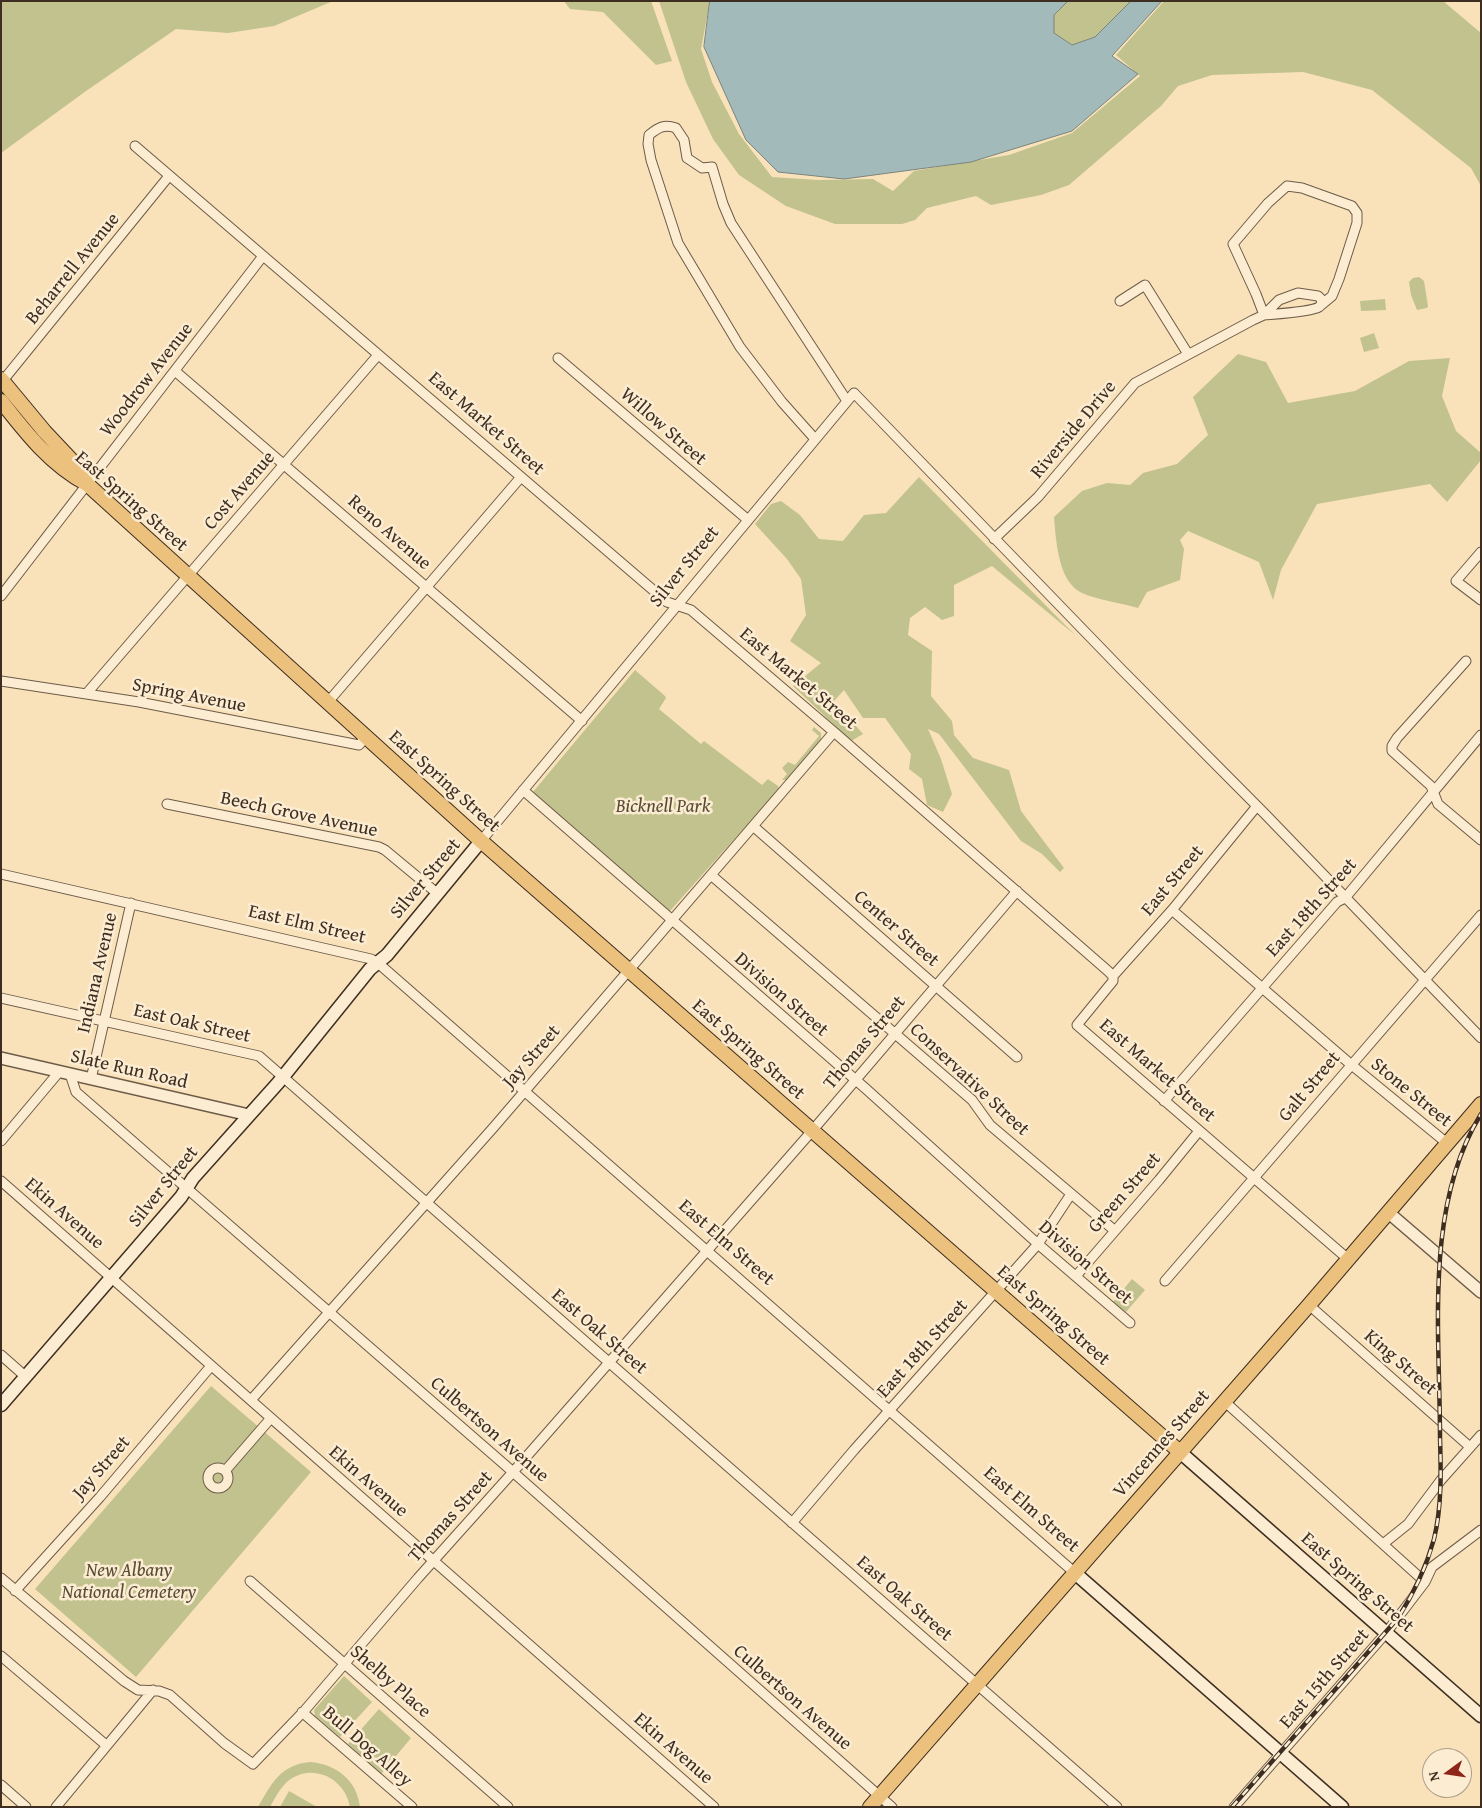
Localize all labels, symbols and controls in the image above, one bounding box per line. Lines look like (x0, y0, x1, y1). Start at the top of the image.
street label: Beharrell Avenue (21, 209, 125, 329)
street label: Woodrow Avenue (96, 319, 198, 441)
street label: East Market Street (423, 367, 549, 481)
street label: Riverside Drive (1026, 376, 1122, 484)
street label: Willow Street (615, 383, 711, 471)
street label: East Spring Street (70, 447, 192, 557)
street label: Cost Avenue (200, 447, 280, 535)
street label: Reno Avenue (343, 491, 435, 575)
street label: Silver Street (645, 522, 725, 612)
street label: East Market Street (735, 623, 861, 735)
street label: Spring Avenue (130, 674, 248, 718)
street label: East Spring Street (384, 726, 504, 838)
street label: Beech Grove Avenue (218, 787, 380, 843)
park label: Bicknell Park (616, 796, 710, 818)
street label: Silver Street (386, 834, 466, 924)
street label: East Street (1137, 841, 1209, 921)
street label: East 18th Street (1262, 854, 1362, 962)
street label: Center Street (849, 886, 943, 972)
street label: East Elm Street (246, 900, 368, 950)
street label: Indiana Avenue (73, 910, 123, 1036)
street label: Division Street (729, 948, 833, 1042)
street label: Thomas Street (819, 992, 911, 1094)
street label: East Spring Street (687, 995, 809, 1105)
street label: East Oak Street (131, 999, 253, 1049)
street label: East Market Street (1094, 1014, 1220, 1128)
street label: Conservative Street (904, 1019, 1034, 1141)
street label: Jay Street (498, 1021, 566, 1093)
street label: Slate Run Road (68, 1045, 190, 1095)
street label: Galt Street (1274, 1047, 1346, 1127)
street label: Stone Street (1366, 1053, 1456, 1133)
street label: Silver Street (124, 1142, 204, 1232)
street label: Green Street (1084, 1148, 1166, 1238)
street label: Ekin Avenue (20, 1173, 108, 1255)
street label: East Elm Street (673, 1195, 779, 1291)
street label: Division Street (1033, 1216, 1137, 1310)
street label: East Spring Street (992, 1261, 1114, 1371)
street label: East Oak Street (546, 1284, 652, 1380)
street label: East 18th Street (873, 1295, 973, 1403)
street label: King Street (1359, 1325, 1441, 1401)
street label: Culbertson Avenue (425, 1372, 553, 1488)
street label: Vincennes Street (1109, 1385, 1215, 1503)
street label: Jay Street (68, 1432, 136, 1504)
street label: Ekin Avenue (324, 1441, 412, 1523)
street label: East Elm Street (978, 1462, 1084, 1558)
street label: Thomas Street (404, 1467, 498, 1567)
street label: East Spring Street (1296, 1528, 1418, 1638)
street label: East Oak Street (851, 1551, 957, 1647)
park label: New Albany National Cemetery (62, 1560, 196, 1604)
street label: East 15th Street (1275, 1624, 1375, 1734)
street label: Culbertson Avenue (728, 1640, 856, 1756)
street label: Shelby Place (345, 1641, 435, 1723)
street label: Bull Dog Alley (318, 1702, 416, 1792)
street label: Ekin Avenue (629, 1708, 717, 1790)
north arrow (1422, 1748, 1472, 1798)
text: N (1423, 1769, 1444, 1783)

